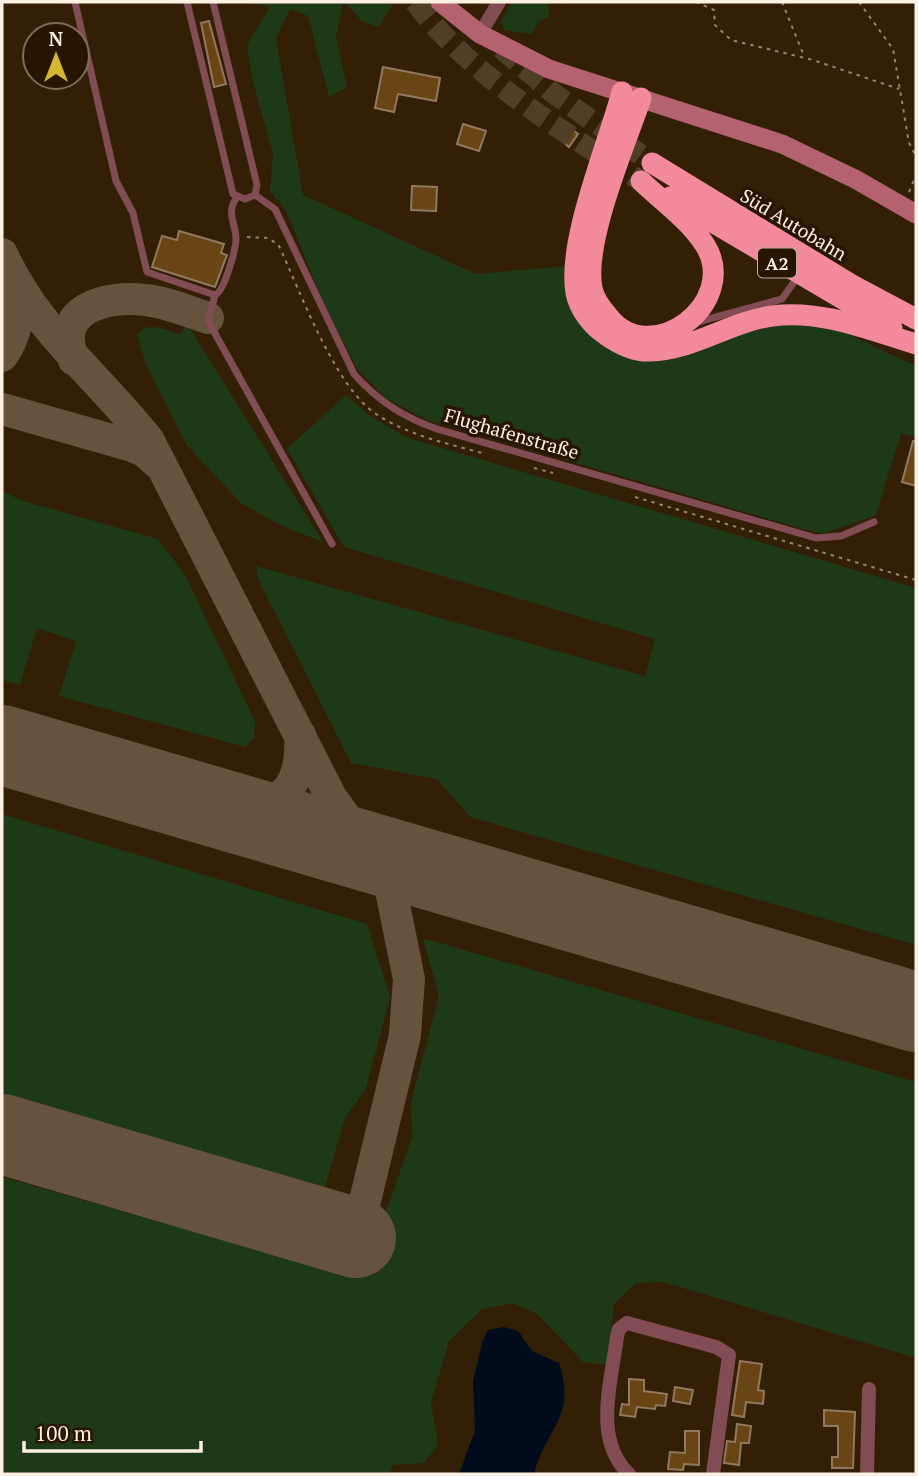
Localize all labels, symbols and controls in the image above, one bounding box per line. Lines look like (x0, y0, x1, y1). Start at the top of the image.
north arrow (21, 21, 91, 91)
text: N (49, 26, 64, 51)
street label: Süd Autobahn (736, 182, 852, 266)
road number: A2 (758, 248, 796, 278)
street label: Flughafenstraße (442, 402, 582, 464)
scale bar (24, 1410, 201, 1454)
text: 100 m (35, 1419, 92, 1447)

